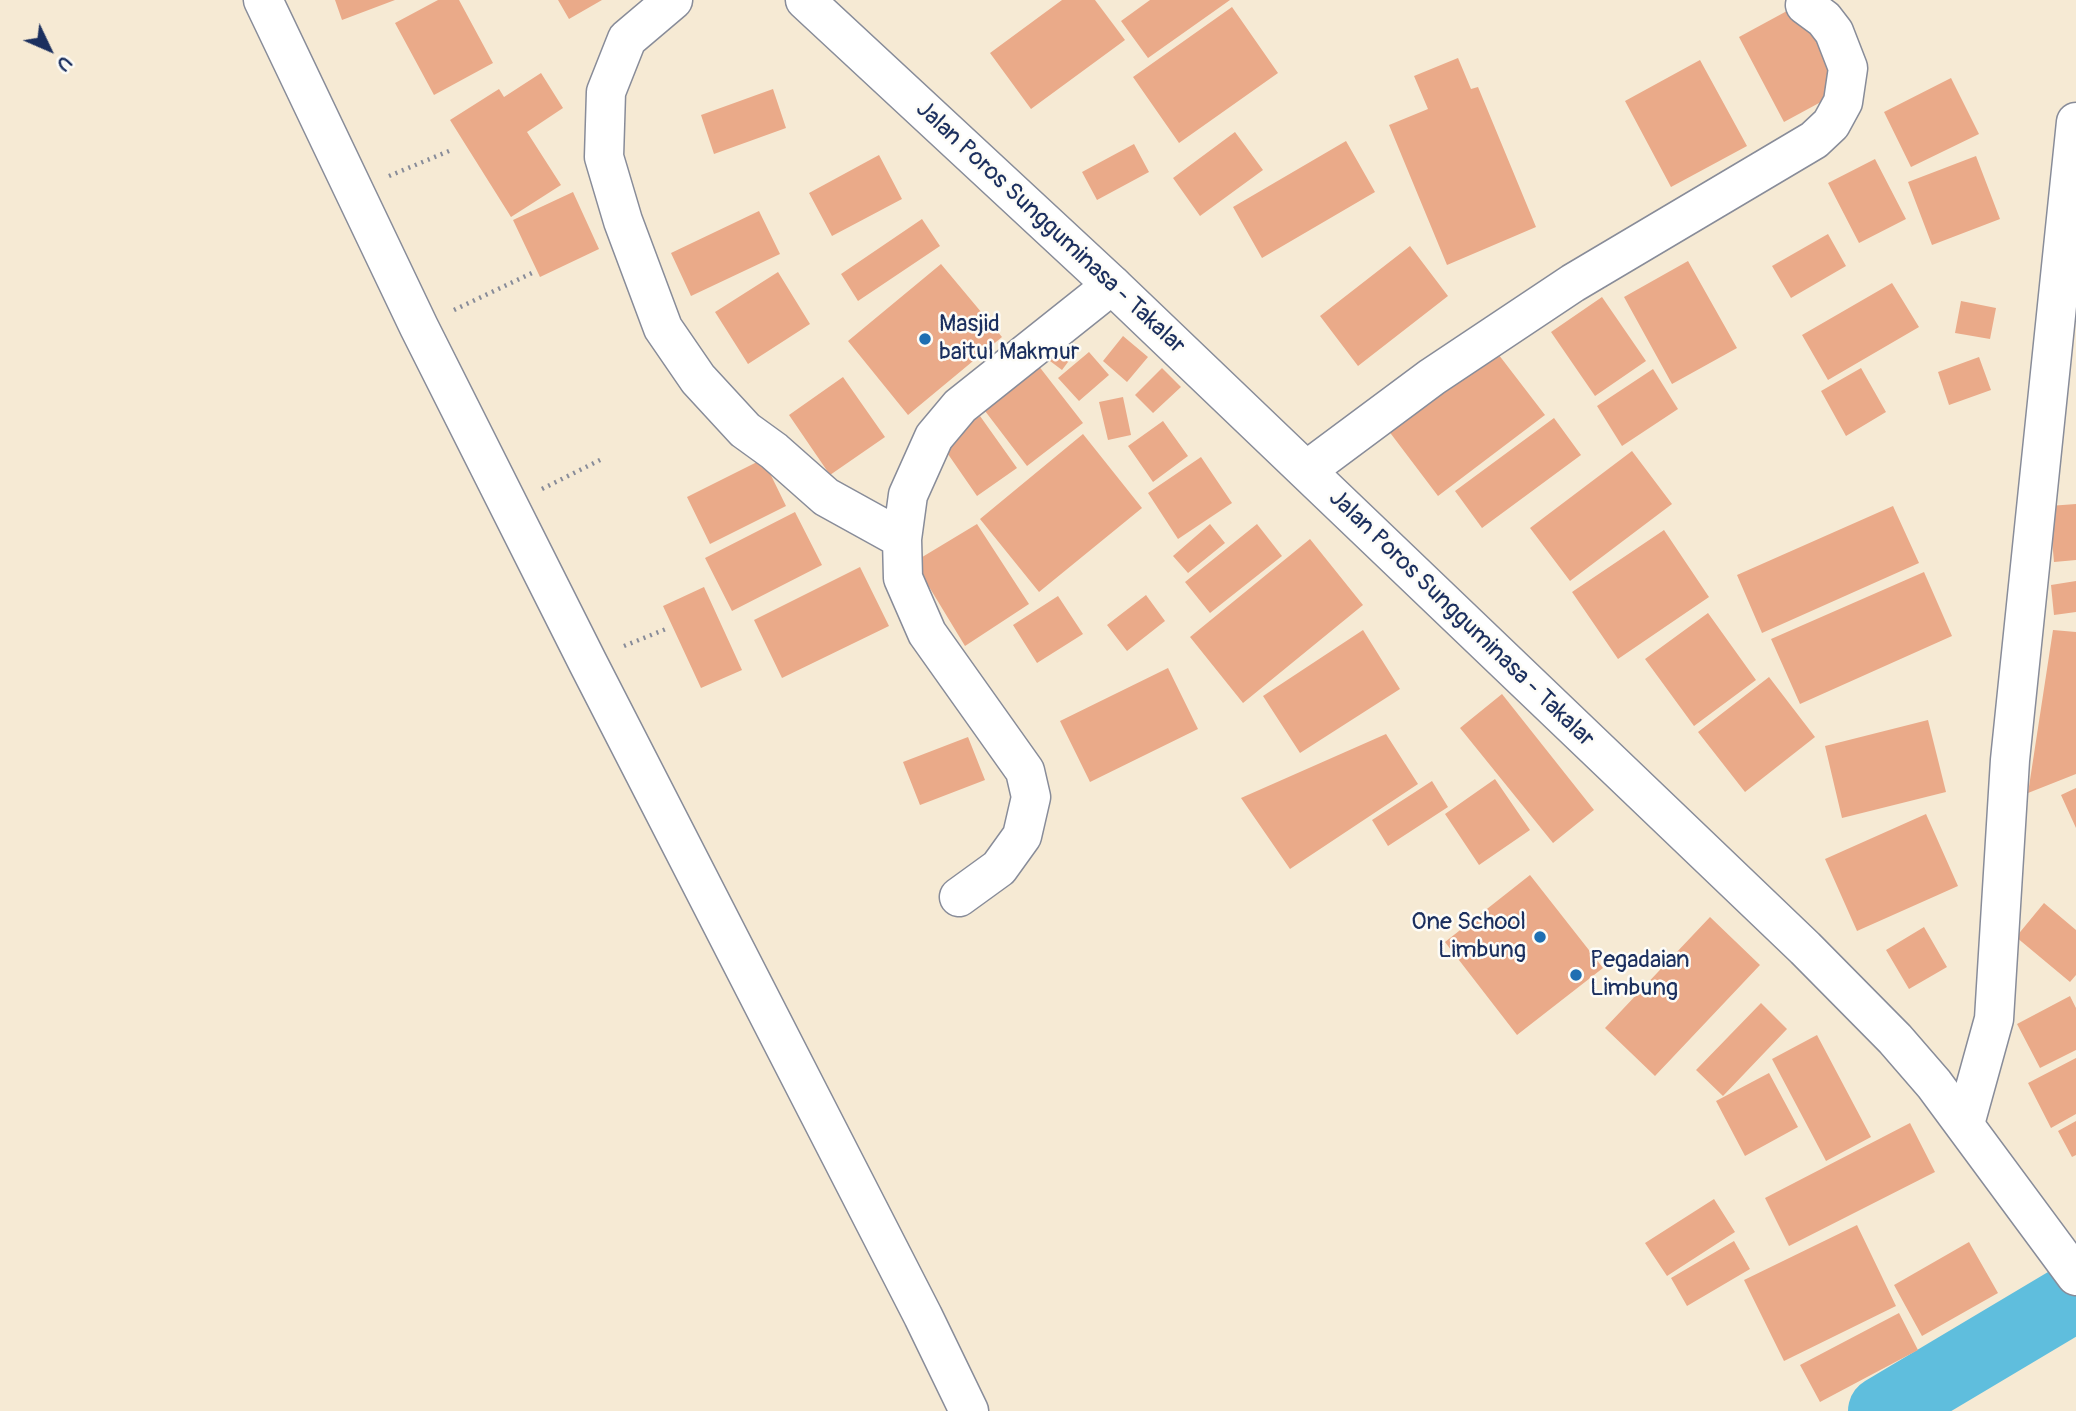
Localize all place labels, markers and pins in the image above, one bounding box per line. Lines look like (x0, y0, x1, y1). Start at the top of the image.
place label: Masjid baitul Makmur (939, 311, 1079, 367)
marker: Masjid baitul Makmur (917, 331, 933, 347)
place label: One School Limbung (1411, 909, 1526, 965)
marker: One School Limbung (1532, 929, 1548, 945)
place label: Pegadaian Limbung (1590, 947, 1690, 1003)
marker: Pegadaian Limbung (1568, 967, 1584, 983)

